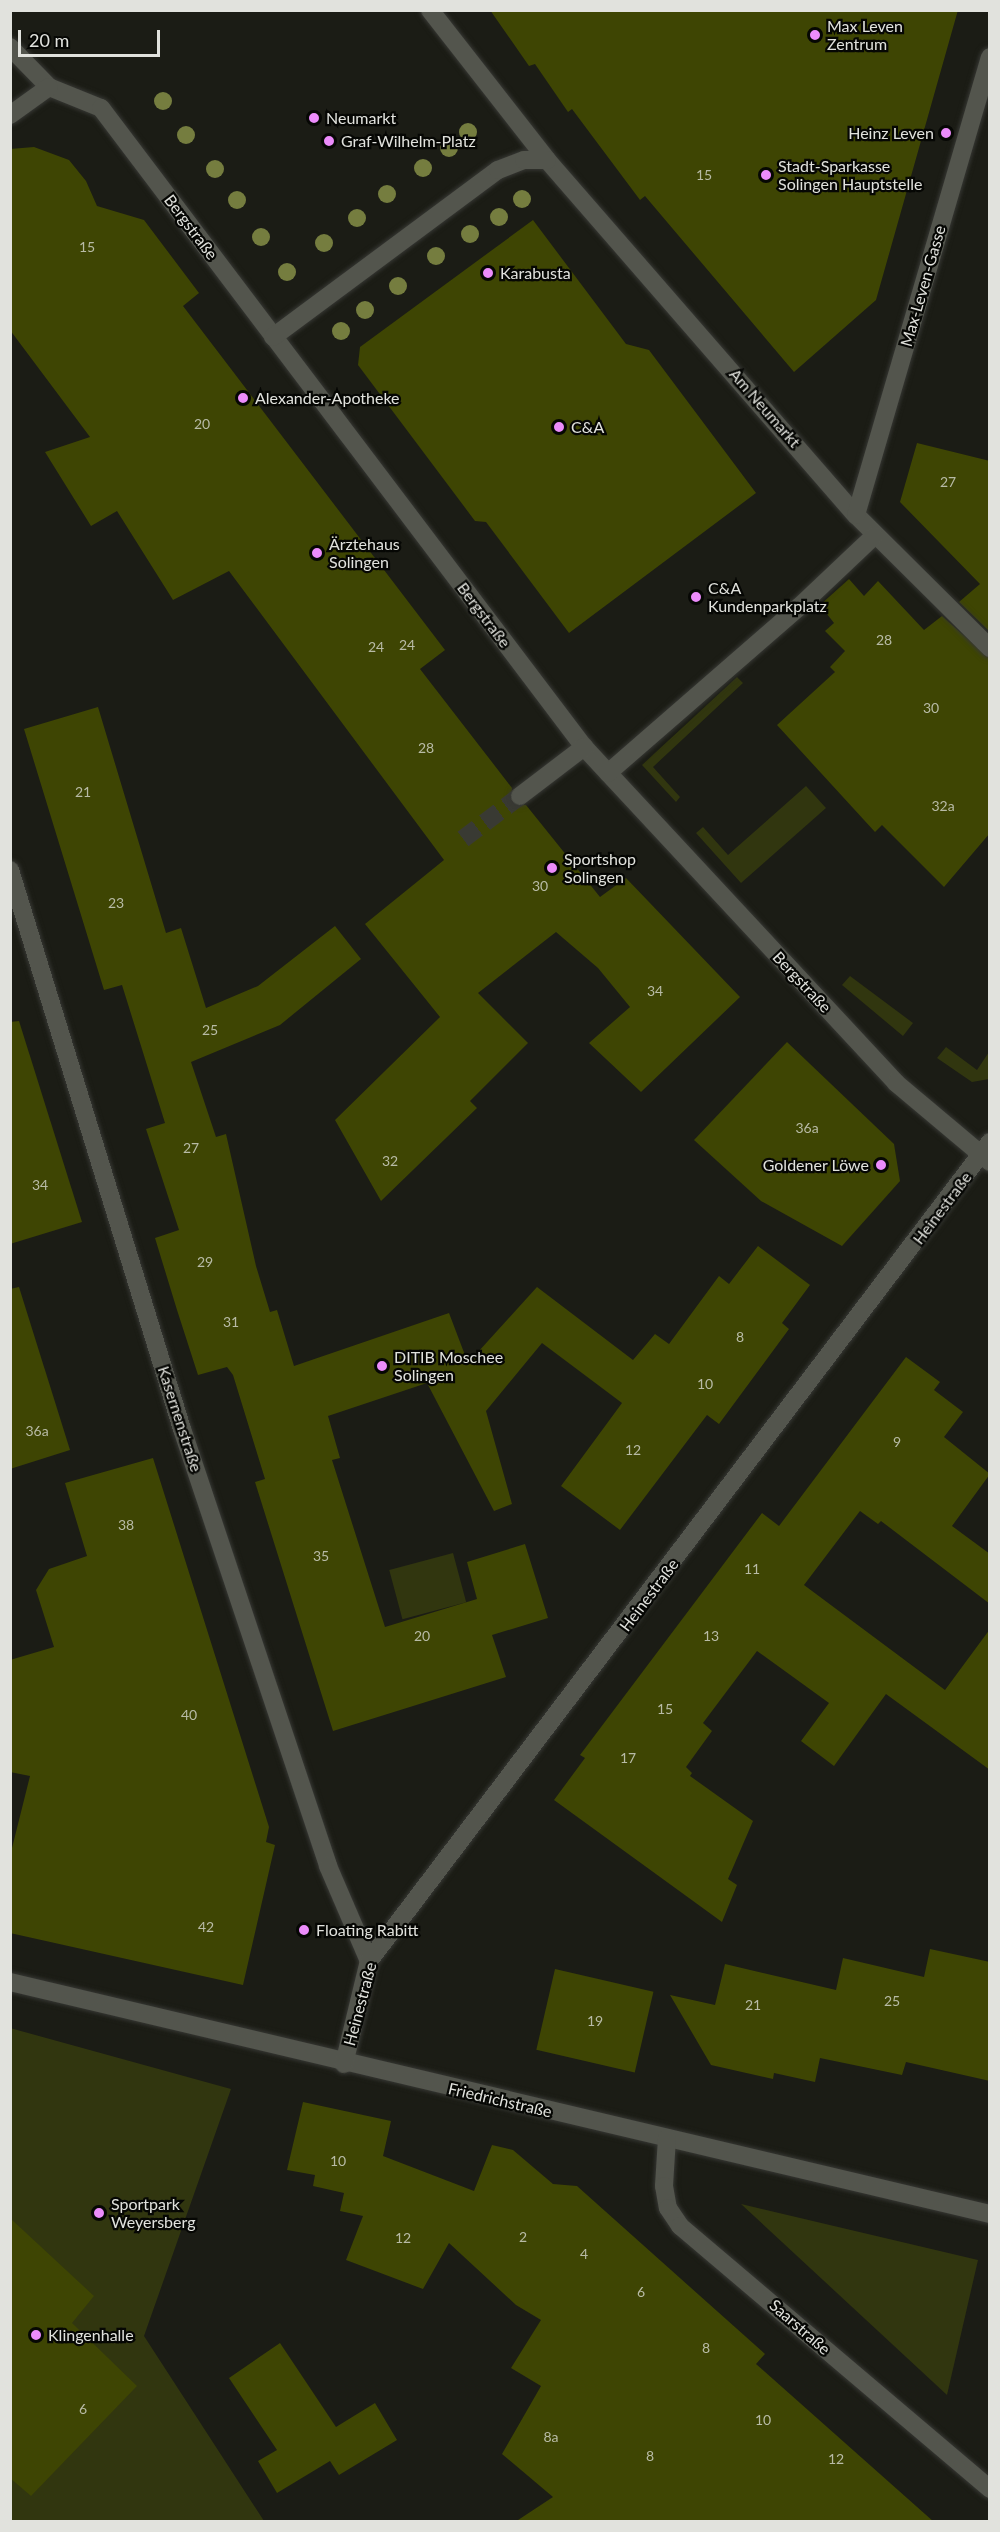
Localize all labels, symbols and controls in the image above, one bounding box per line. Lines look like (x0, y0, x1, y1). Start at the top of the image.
place label: Max Leven Zentrum (827, 16, 903, 54)
scale bar (21, 18, 164, 56)
marker: Max Leven Zentrum (808, 28, 822, 42)
text: 20 m (29, 29, 69, 51)
place label: Neumarkt (326, 108, 396, 128)
marker: Neumarkt (307, 111, 321, 125)
place label: Heinz Leven (848, 123, 934, 143)
marker: Heinz Leven (939, 126, 953, 140)
place label: Graf-Wilhelm-Platz (341, 131, 476, 151)
marker: Graf-Wilhelm-Platz (322, 134, 336, 148)
place label: Stadt-Sparkasse Solingen Hauptstelle (778, 156, 922, 194)
house number: 15 (696, 167, 712, 183)
marker: Stadt-Sparkasse Solingen Hauptstelle (759, 168, 773, 182)
street label: Bergstraße (160, 191, 222, 263)
street label: Max-Leven-Gasse (896, 223, 950, 349)
house number: 15 (79, 239, 95, 255)
place label: Karabusta (500, 263, 571, 283)
marker: Karabusta (481, 266, 495, 280)
street label: Am Neumarkt (726, 365, 804, 451)
place label: Alexander-Apotheke (255, 388, 400, 408)
marker: Alexander-Apotheke (236, 391, 250, 405)
house number: 20 (194, 416, 210, 432)
place label: C&A (571, 417, 604, 437)
marker: C&A (552, 420, 566, 434)
house number: 27 (940, 474, 956, 490)
place label: Ärztehaus Solingen (329, 534, 400, 572)
marker: Ärztehaus Solingen (310, 546, 324, 560)
place label: C&A Kundenparkplatz (708, 578, 827, 616)
street label: Bergstraße (453, 579, 515, 651)
marker: C&A Kundenparkplatz (689, 590, 703, 604)
house number: 28 (876, 632, 892, 648)
house number: 24 (399, 637, 415, 653)
house number: 24 (368, 639, 384, 655)
house number: 30 (923, 700, 939, 716)
house number: 28 (418, 740, 434, 756)
house number: 21 (75, 784, 91, 800)
house number: 32a (931, 798, 955, 814)
place label: Sportshop Solingen (564, 849, 636, 887)
marker: Sportshop Solingen (545, 861, 559, 875)
house number: 30 (532, 878, 548, 894)
house number: 23 (108, 895, 124, 911)
street label: Bergstraße (769, 947, 835, 1017)
house number: 34 (647, 983, 663, 999)
house number: 25 (202, 1022, 218, 1038)
house number: 36a (795, 1120, 819, 1136)
house number: 27 (183, 1140, 199, 1156)
house number: 32 (382, 1153, 398, 1169)
place label: Goldener Löwe (762, 1155, 869, 1175)
marker: Goldener Löwe (874, 1158, 888, 1172)
street label: Heinestraße (909, 1168, 975, 1248)
house number: 34 (32, 1177, 48, 1193)
house number: 29 (197, 1254, 213, 1270)
house number: 31 (223, 1314, 239, 1330)
house number: 8 (736, 1329, 744, 1345)
place label: DITIB Moschee Solingen (394, 1347, 503, 1385)
marker: DITIB Moschee Solingen (375, 1359, 389, 1373)
street label: Kasernenstraße (154, 1364, 206, 1474)
house number: 10 (697, 1376, 713, 1392)
house number: 36a (25, 1423, 49, 1439)
house number: 9 (893, 1434, 901, 1450)
house number: 12 (625, 1442, 641, 1458)
house number: 38 (118, 1517, 134, 1533)
house number: 35 (313, 1548, 329, 1564)
street label: Heinestraße (616, 1555, 682, 1635)
house number: 11 (744, 1561, 760, 1577)
house number: 20 (414, 1628, 430, 1644)
house number: 13 (703, 1628, 719, 1644)
house number: 15 (657, 1701, 673, 1717)
house number: 40 (181, 1707, 197, 1723)
house number: 17 (620, 1750, 636, 1766)
house number: 42 (198, 1919, 214, 1935)
place label: Floating Rabitt (316, 1920, 418, 1940)
marker: Floating Rabitt (297, 1923, 311, 1937)
street label: Heinestraße (340, 1960, 380, 2048)
house number: 25 (884, 1993, 900, 2009)
house number: 21 (745, 1997, 761, 2013)
house number: 19 (587, 2013, 603, 2029)
street label: Friedrichstraße (446, 2079, 554, 2121)
house number: 10 (330, 2153, 346, 2169)
place label: Sportpark Weyersberg (111, 2194, 195, 2232)
marker: Sportpark Weyersberg (92, 2206, 106, 2220)
house number: 2 (519, 2229, 527, 2245)
house number: 12 (395, 2230, 411, 2246)
house number: 4 (580, 2246, 588, 2262)
house number: 6 (637, 2284, 645, 2300)
street label: Saarstraße (766, 2295, 834, 2359)
place label: Klingenhalle (48, 2325, 134, 2345)
marker: Klingenhalle (29, 2328, 43, 2342)
house number: 8 (702, 2340, 710, 2356)
house number: 6 (79, 2401, 87, 2417)
house number: 10 (755, 2412, 771, 2428)
house number: 8a (543, 2429, 559, 2445)
house number: 8 (646, 2448, 654, 2464)
house number: 12 (828, 2451, 844, 2467)

